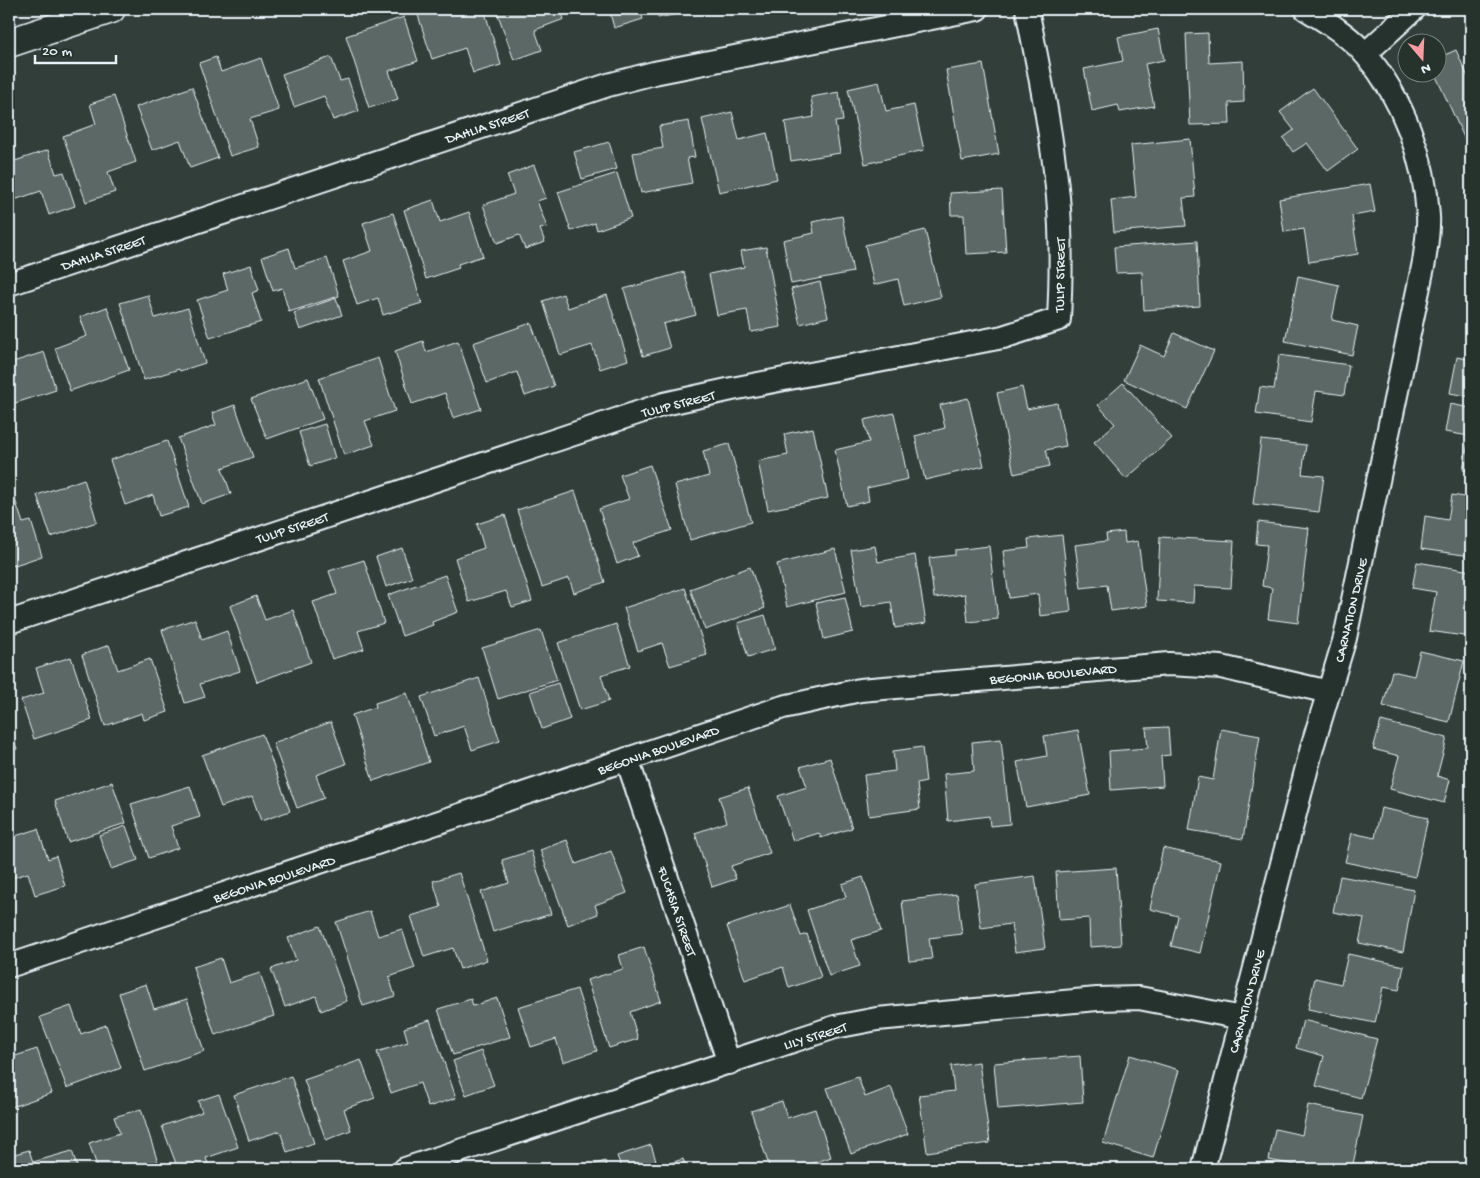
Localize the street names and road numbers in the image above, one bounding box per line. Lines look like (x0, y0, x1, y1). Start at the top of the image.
street label: DAHLIA STREET (443, 106, 533, 149)
street label: DAHLIA STREET (59, 233, 149, 276)
street label: TULIP STREET (1052, 237, 1071, 314)
street label: TULIP STREET (639, 388, 718, 423)
street label: TULIP STREET (254, 510, 332, 549)
street label: CARNATION DRIVE (1332, 555, 1373, 664)
street label: BEGONIA BOULEVARD (988, 661, 1118, 690)
street label: BEGONIA BOULEVARD (595, 722, 723, 780)
street label: BEGONIA BOULEVARD (211, 852, 339, 908)
street label: FUCHSIA STREET (652, 864, 699, 960)
street label: CARNATION DRIVE (1226, 947, 1271, 1055)
street label: LILY STREET (782, 1020, 850, 1055)

